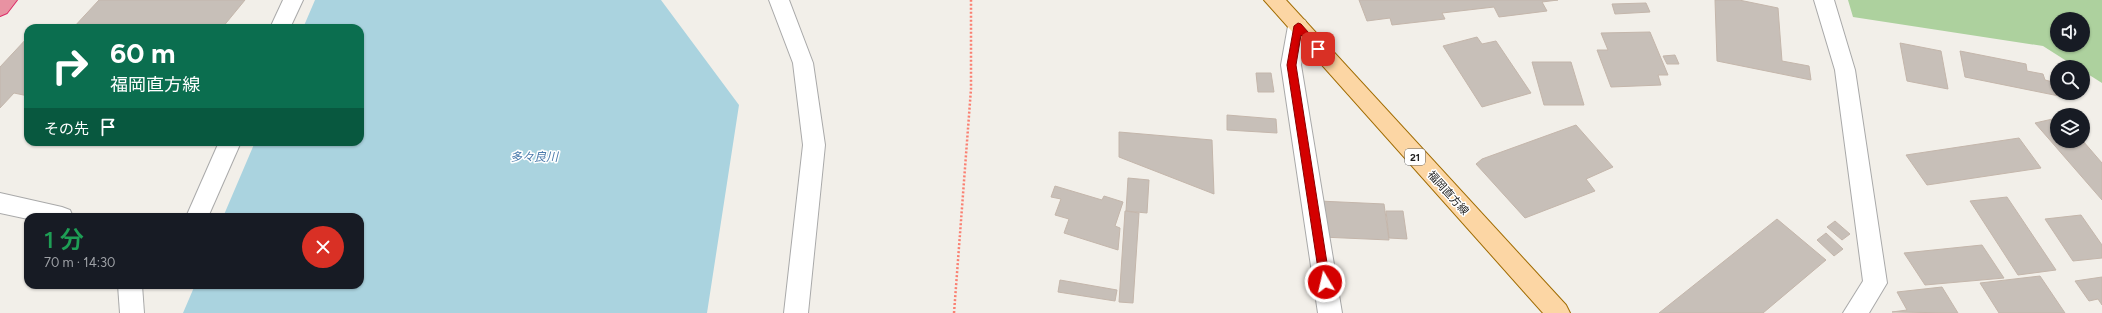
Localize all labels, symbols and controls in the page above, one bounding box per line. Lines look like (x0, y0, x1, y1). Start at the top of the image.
map controls (2050, 12, 2090, 148)
button: sound (2050, 12, 2090, 52)
pin (1301, 32, 1335, 66)
text: 60 m (110, 36, 175, 70)
icon: arrive (1307, 38, 1329, 60)
icon: right (44, 40, 96, 92)
button: search (2050, 60, 2090, 100)
text: 福岡直方線 (110, 74, 200, 96)
button: layers (2050, 108, 2090, 148)
icon: arrive (97, 116, 119, 138)
text: その先 (44, 120, 89, 138)
road number: 21 (1405, 149, 1425, 165)
water label: 多々良川 (510, 150, 560, 164)
street label: 福岡直方線 (1425, 168, 1471, 218)
text: 1 分 (44, 225, 84, 254)
button: close (302, 226, 344, 268)
text: 70 m · 14:30 (44, 255, 115, 270)
position arrow (1304, 261, 1346, 303)

